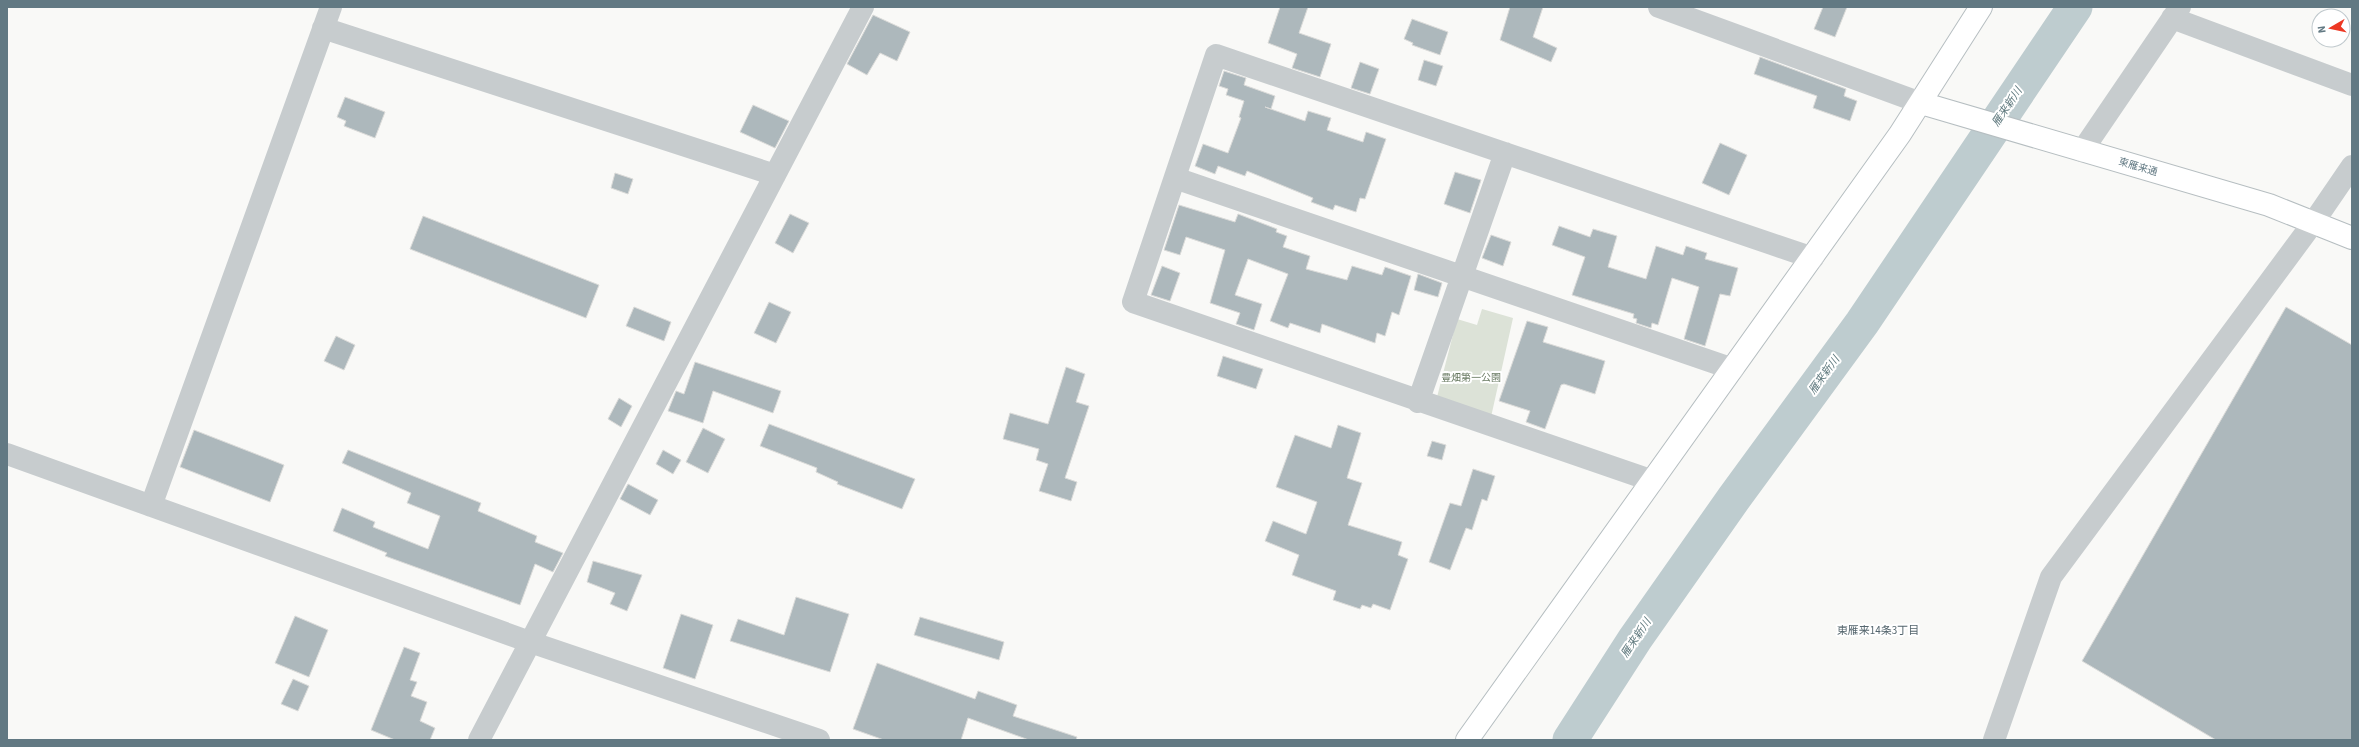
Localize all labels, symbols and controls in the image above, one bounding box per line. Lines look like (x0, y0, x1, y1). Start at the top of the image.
north arrow (2311, 8, 2351, 48)
text: N (2314, 25, 2330, 34)
water label: 雁来新川 (1988, 84, 2026, 129)
street label: 東雁来通 (2117, 155, 2159, 179)
water label: 雁来新川 (1805, 352, 1844, 397)
park label: 豊畑第一公園 (1441, 371, 1501, 385)
water label: 雁来新川 (1617, 615, 1655, 660)
district label: 東雁来14条3丁目 (1837, 623, 1919, 638)

